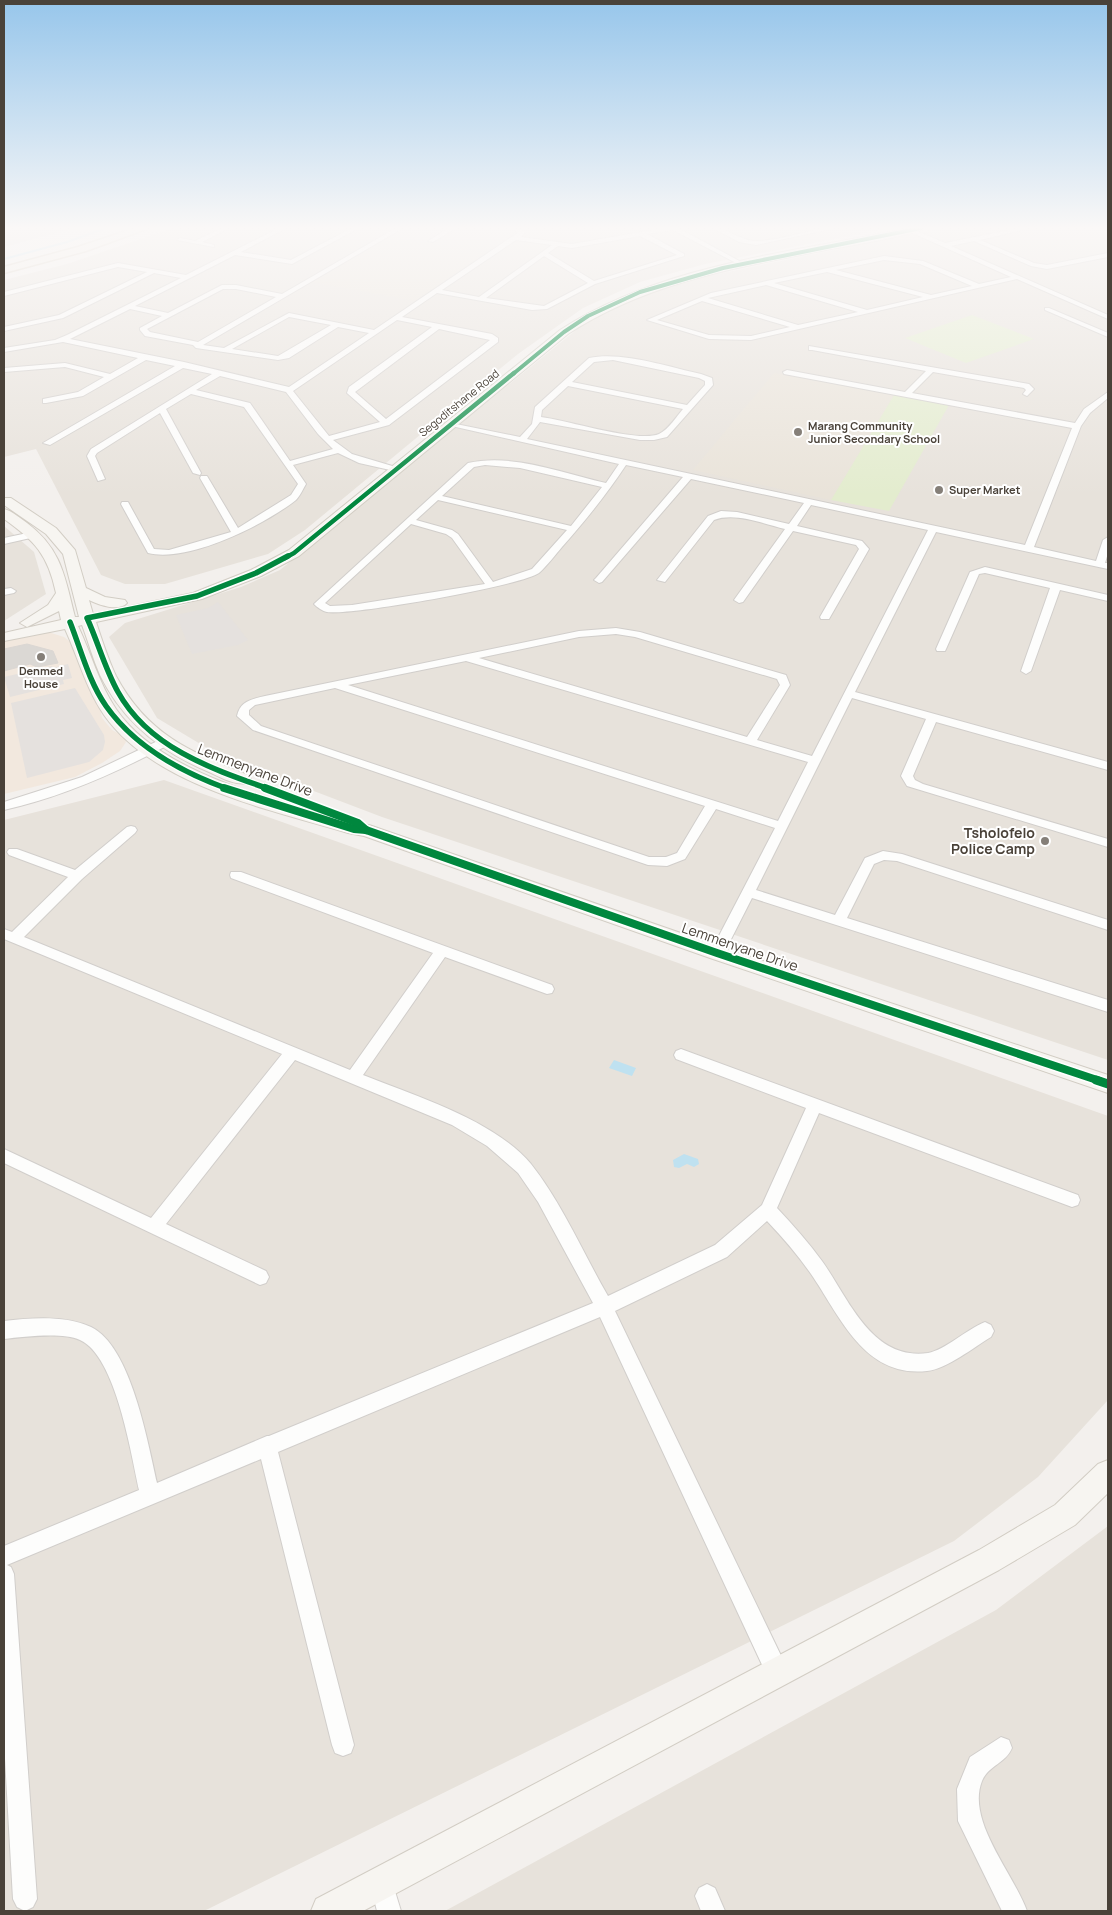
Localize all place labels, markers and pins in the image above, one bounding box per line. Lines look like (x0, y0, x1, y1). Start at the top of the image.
place label: Marang Community Junior Secondary School (808, 418, 940, 446)
marker: Marang Community Junior Secondary School (792, 426, 804, 438)
place label: Super Market (949, 482, 1021, 497)
marker: Super Market (933, 484, 945, 496)
marker: Denmed House (35, 651, 47, 663)
place label: Denmed House (19, 663, 63, 691)
place label: Tsholofelo Police Camp (951, 823, 1035, 858)
marker: Tsholofelo Police Camp (1039, 835, 1051, 847)

